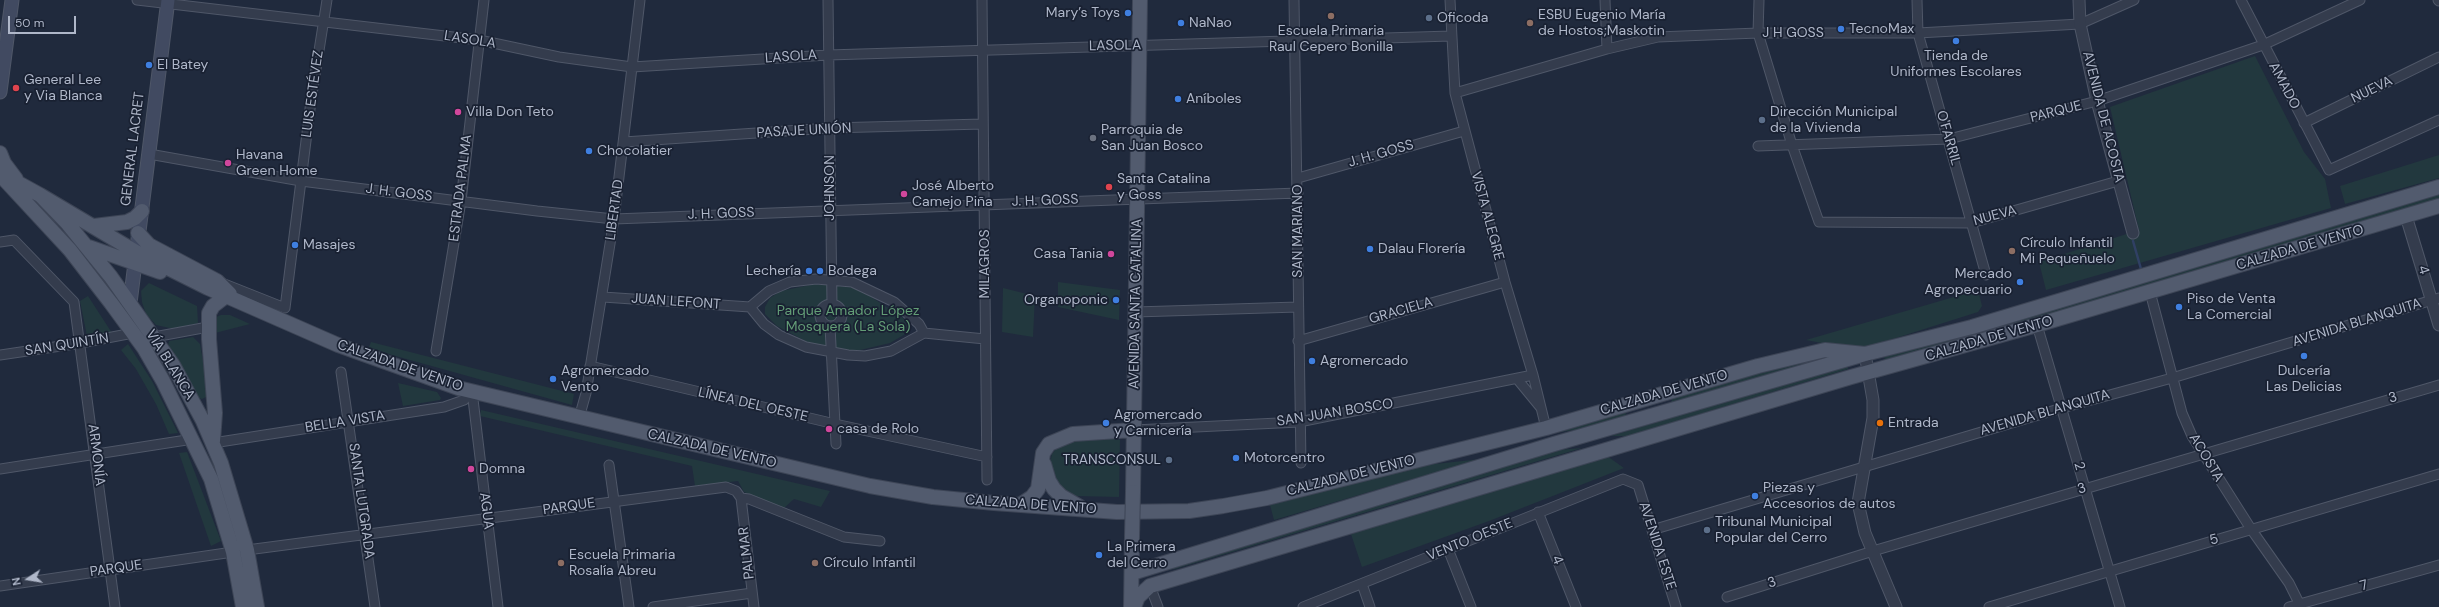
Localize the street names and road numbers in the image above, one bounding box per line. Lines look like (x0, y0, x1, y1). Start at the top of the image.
street label: J H GOSS (1762, 25, 1824, 41)
street label: LASOLA (443, 28, 497, 52)
street label: LASOLA (1089, 37, 1141, 55)
street label: LASOLA (764, 47, 818, 67)
street label: LUIS ESTÉVEZ (299, 49, 327, 139)
street label: AVENIDA DE ACOSTA (2079, 50, 2127, 184)
street label: AMADO (2265, 60, 2303, 112)
street label: NUEVA (2349, 73, 2395, 107)
street label: GENERAL LACRET (118, 91, 148, 207)
street label: PARQUE (2029, 98, 2083, 126)
street label: O'FARRIL (1932, 109, 1964, 167)
street label: PASAJE UNIÓN (756, 120, 852, 142)
street label: ESTRADA PALMA (446, 133, 476, 243)
street label: J. H. GOSS (1347, 137, 1415, 171)
street label: JOHNSON (822, 155, 838, 221)
street label: VISTA ALEGRE (1467, 170, 1507, 262)
street label: LIBERTAD (602, 179, 628, 241)
street label: J. H. GOSS (365, 181, 433, 205)
street label: SAN MARIANO (1290, 184, 1306, 278)
street label: J. H. GOSS (1011, 191, 1079, 211)
street label: NUEVA (1972, 202, 2018, 230)
street label: J. H. GOSS (687, 204, 755, 224)
street label: AVENIDA SANTA CATALINA (1126, 219, 1146, 389)
street label: CALZADA DE VENTO (2234, 222, 2366, 274)
street label: MILAGROS (977, 229, 993, 299)
street label: 4 (2414, 263, 2432, 277)
street label: JUAN LEFONT (631, 290, 721, 314)
street label: GRACIELA (1367, 294, 1435, 328)
street label: AVENIDA BLANQUITA (2290, 295, 2424, 351)
street label: CALZADA DE VENTO (1923, 313, 2055, 365)
street label: VÍA BLANCA (142, 327, 198, 403)
street label: SAN QUINTÍN (24, 330, 110, 360)
street label: CALZADA DE VENTO (335, 337, 465, 395)
street label: CALZADA DE VENTO (1598, 367, 1730, 419)
street label: LÍNEA DEL OESTE (696, 384, 810, 426)
street label: AVENIDA BLANQUITA (1978, 386, 2112, 440)
street label: 3 (2387, 389, 2399, 407)
street label: SAN JUAN BOSCO (1276, 396, 1394, 430)
street label: BELLA VISTA (304, 407, 386, 437)
street label: ARMONÍA (84, 423, 108, 487)
street label: CALZADA DE VENTO (646, 426, 778, 472)
street label: ACOSTA (2185, 431, 2227, 485)
street label: SANTA LUTGRADA (345, 442, 377, 560)
street label: CALZADA DE VENTO (1285, 452, 1417, 500)
street label: 2 (2070, 460, 2088, 472)
street label: 3 (2076, 480, 2088, 498)
street label: AGUA (475, 491, 497, 531)
street label: CALZADA DE VENTO (965, 492, 1097, 518)
street label: PARQUE (542, 495, 596, 519)
street label: AVENIDA ESTE (1635, 500, 1679, 592)
street label: VENTO OESTE (1425, 515, 1515, 565)
street label: PALMAR (735, 526, 759, 580)
street label: 5 (2208, 531, 2220, 549)
street label: 4 (1548, 553, 1566, 567)
street label: PARQUE (89, 557, 143, 581)
street label: 3 (1765, 574, 1779, 592)
street label: 7 (2358, 577, 2370, 595)

